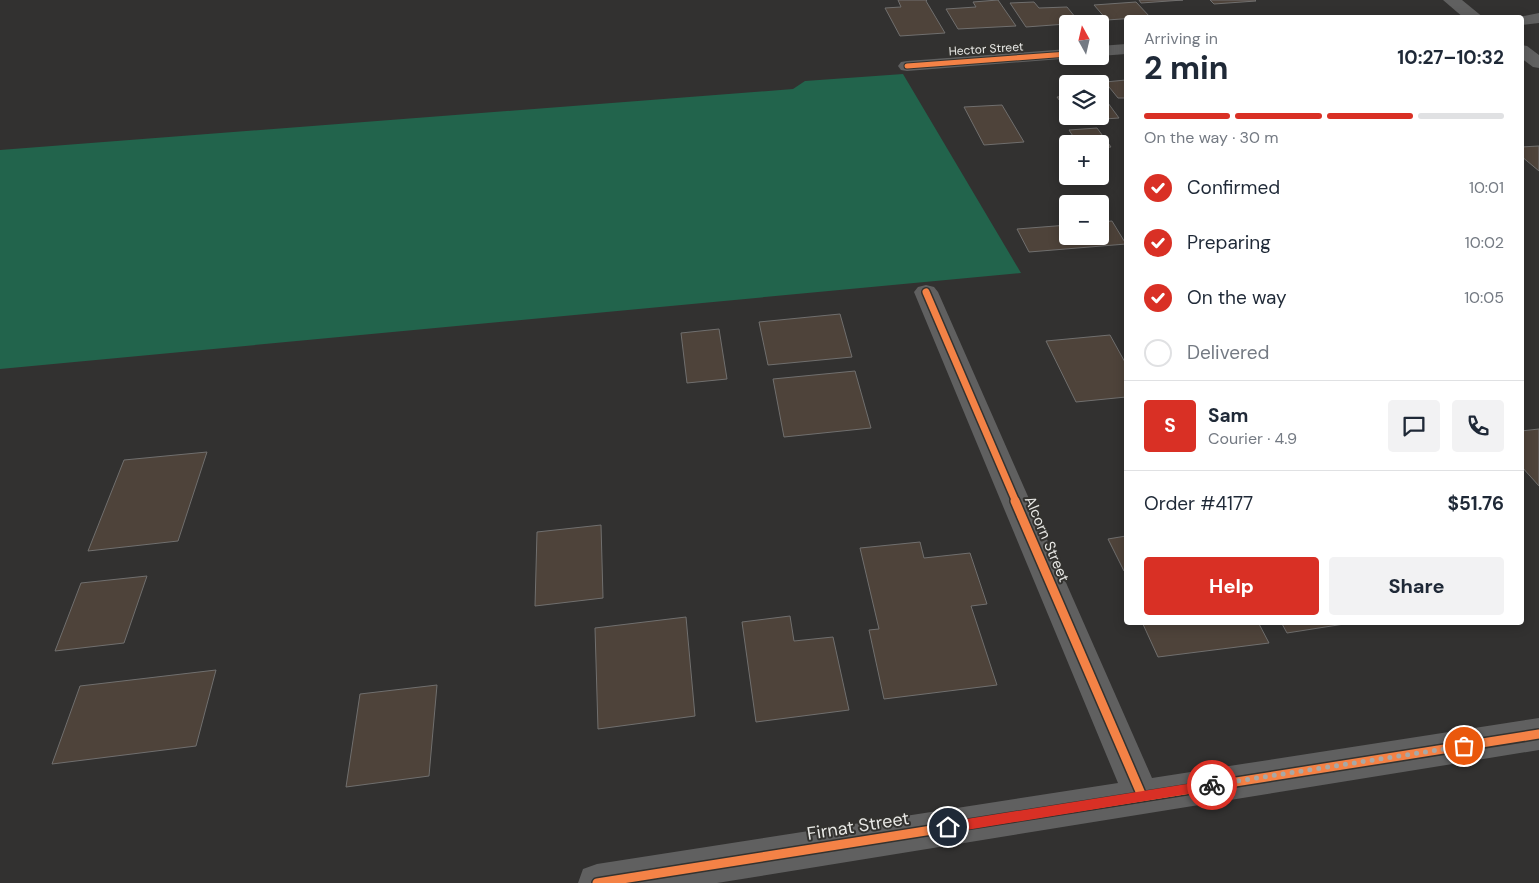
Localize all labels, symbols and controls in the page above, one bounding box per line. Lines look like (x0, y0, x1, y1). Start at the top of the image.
north arrow (1059, 15, 1109, 65)
map controls (1059, 15, 1109, 245)
text: Arriving in (1144, 28, 1218, 49)
street label: Hector Street (948, 38, 1024, 60)
text: 10:27–10:32 (1397, 45, 1504, 70)
text: 2 min (1144, 47, 1229, 89)
button: layers (1059, 75, 1109, 125)
text: On the way · 30 m (1144, 127, 1279, 148)
button: + (1059, 135, 1109, 185)
icon: check (1144, 174, 1172, 202)
text: Confirmed (1187, 175, 1280, 200)
text: 10:01 (1469, 177, 1504, 198)
button: − (1059, 195, 1109, 245)
icon: check (1144, 229, 1172, 257)
text: Preparing (1187, 230, 1271, 255)
text: 10:02 (1465, 232, 1504, 253)
icon: check (1144, 284, 1172, 312)
text: On the way (1187, 285, 1287, 310)
text: 10:05 (1464, 287, 1504, 308)
text: Delivered (1187, 340, 1269, 365)
button: chat (1388, 400, 1440, 452)
button: phone (1452, 400, 1504, 452)
text: Sam (1208, 403, 1249, 428)
text: S (1164, 413, 1176, 438)
text: Courier · 4.9 (1208, 428, 1297, 449)
text: Order #4177 (1144, 491, 1253, 516)
text: $51.76 (1448, 491, 1504, 516)
street label: Alcorn Street (1020, 493, 1074, 585)
button: Help (1144, 557, 1319, 615)
button: Share (1329, 557, 1504, 615)
pin (1443, 725, 1485, 767)
icon: bag (1450, 732, 1478, 760)
courier (1187, 760, 1237, 810)
icon: bike (1198, 771, 1226, 799)
street label: Firnat Street (805, 806, 911, 846)
pin (927, 806, 969, 848)
icon: home (934, 813, 962, 841)

